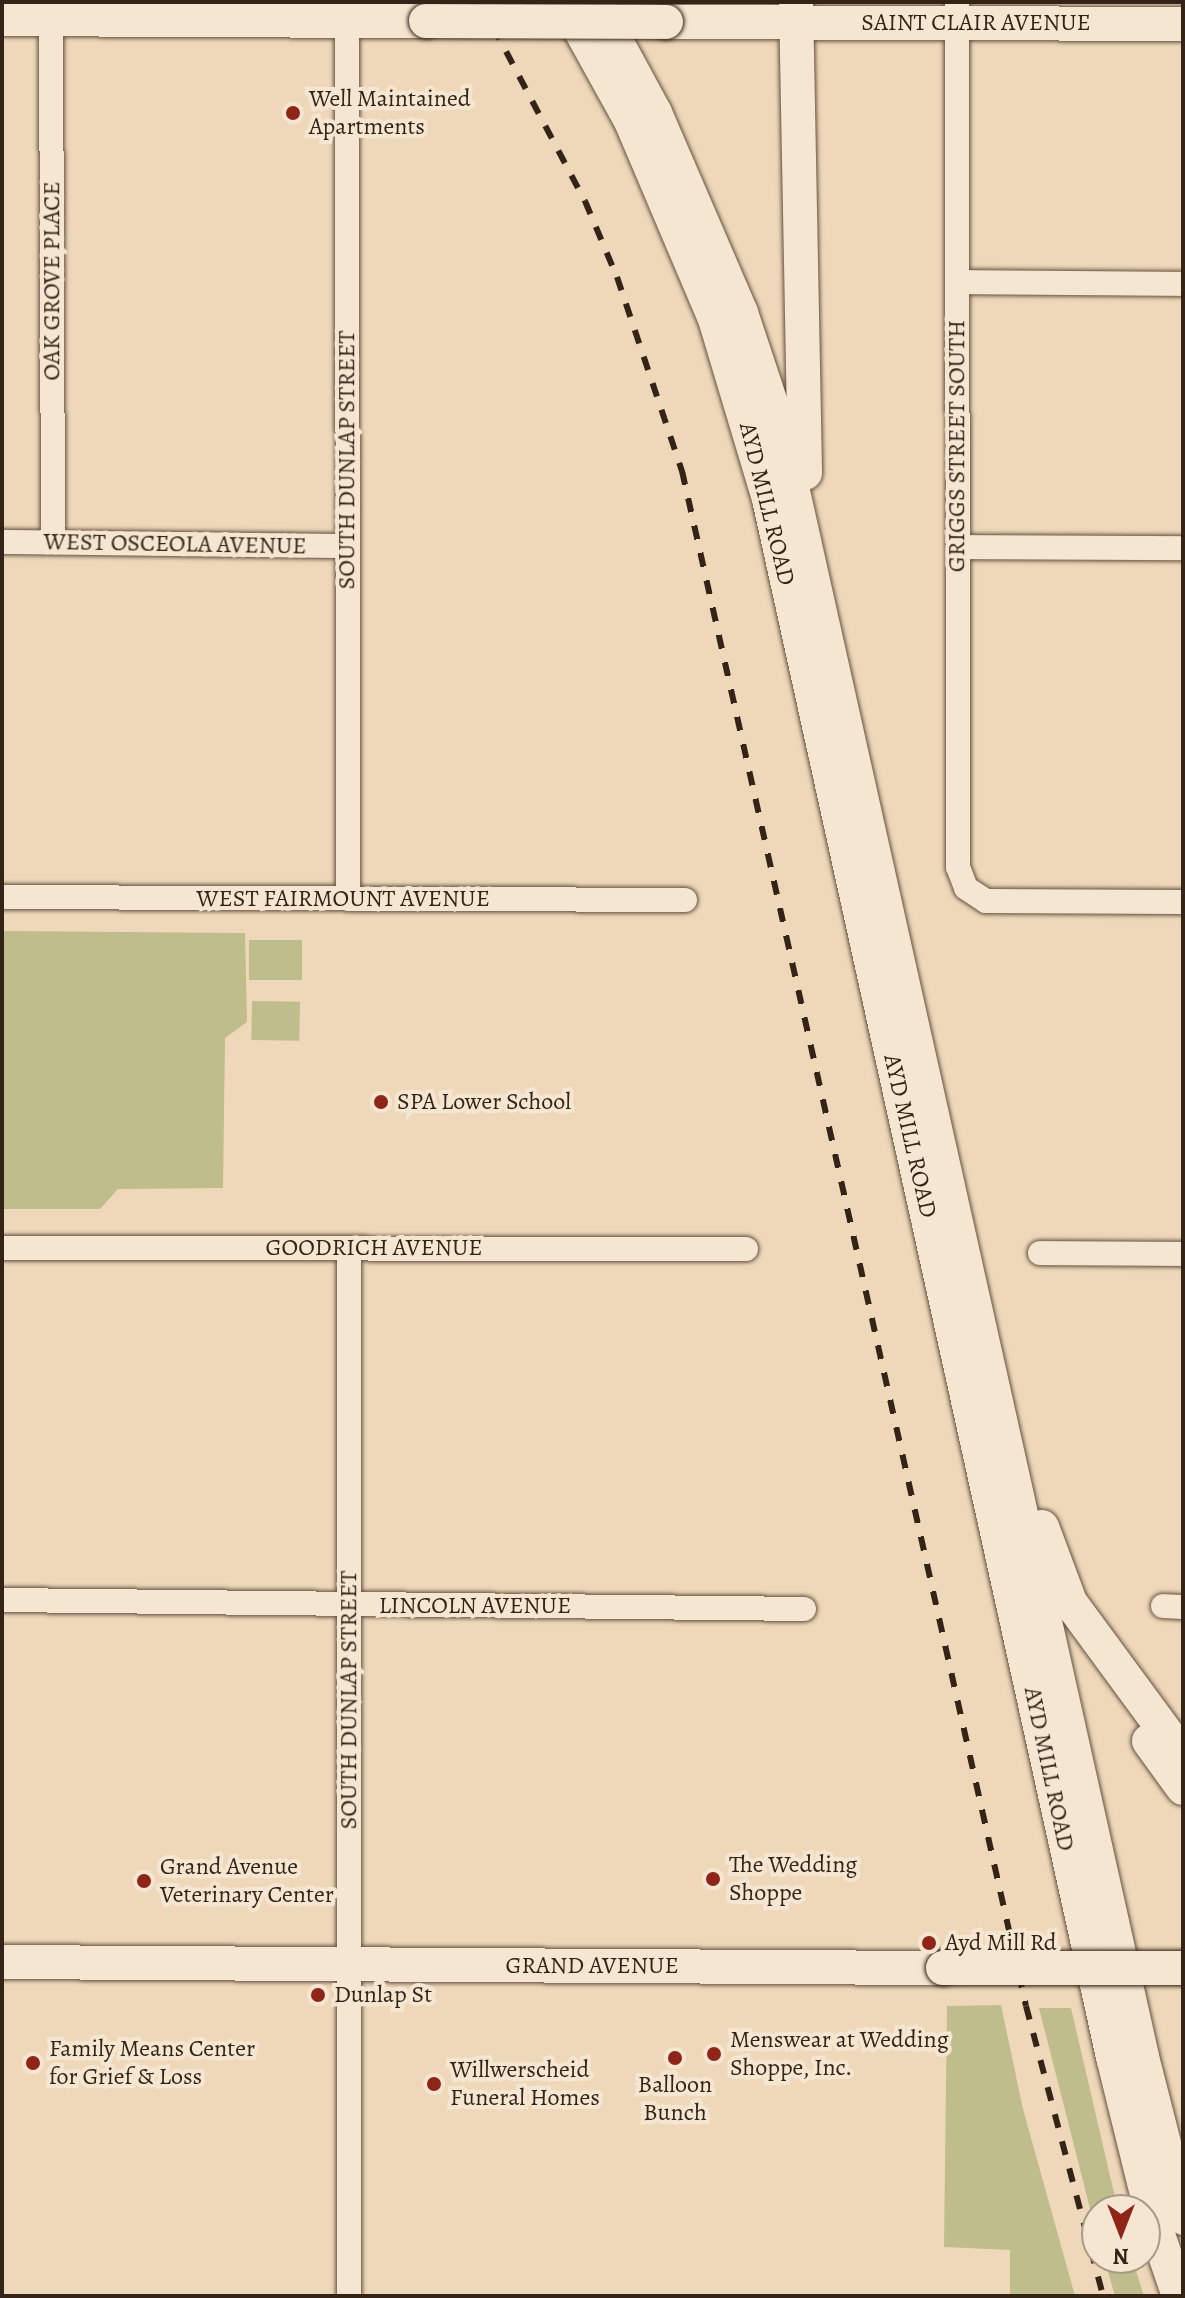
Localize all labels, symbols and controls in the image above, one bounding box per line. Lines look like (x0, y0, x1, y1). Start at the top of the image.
street label: SAINT CLAIR AVENUE (861, 9, 1091, 37)
place label: Well Maintained Apartments (309, 85, 471, 141)
marker: Well Maintained Apartments (284, 104, 302, 122)
street label: OAK GROVE PLACE (38, 181, 66, 381)
street label: GRIGGS STREET SOUTH (943, 320, 971, 572)
street label: SOUTH DUNLAP STREET (333, 331, 361, 589)
street label: AYD MILL ROAD (733, 420, 801, 588)
street label: WEST OSCEOLA AVENUE (43, 527, 307, 561)
street label: WEST FAIRMOUNT AVENUE (196, 885, 490, 913)
street label: AYD MILL ROAD (877, 1051, 943, 1221)
place label: SPA Lower School (397, 1088, 571, 1116)
marker: SPA Lower School (372, 1093, 390, 1111)
street label: GOODRICH AVENUE (266, 1234, 482, 1262)
street label: SOUTH DUNLAP STREET (335, 1571, 363, 1829)
street label: LINCOLN AVENUE (379, 1592, 571, 1620)
street label: AYD MILL ROAD (1018, 1684, 1080, 1854)
place label: The Wedding Shoppe (729, 1851, 857, 1907)
place label: Grand Avenue Veterinary Center (160, 1853, 334, 1909)
marker: The Wedding Shoppe (704, 1870, 722, 1888)
marker: Grand Avenue Veterinary Center (135, 1872, 153, 1890)
place label: Ayd Mill Rd (945, 1929, 1057, 1957)
marker: Ayd Mill Rd (920, 1934, 938, 1952)
street label: GRAND AVENUE (505, 1952, 679, 1980)
place label: Dunlap St (334, 1981, 432, 2009)
marker: Dunlap St (309, 1986, 327, 2004)
place label: Menswear at Wedding Shoppe, Inc. (730, 2026, 949, 2082)
place label: Family Means Center for Grief & Loss (49, 2035, 255, 2091)
marker: Menswear at Wedding Shoppe, Inc. (705, 2045, 723, 2063)
marker: Balloon Bunch (666, 2049, 684, 2067)
marker: Family Means Center for Grief & Loss (24, 2054, 42, 2072)
place label: Willwerscheid Funeral Homes (450, 2056, 600, 2112)
place label: Balloon Bunch (638, 2071, 712, 2127)
marker: Willwerscheid Funeral Homes (425, 2075, 443, 2093)
north arrow (1081, 2194, 1161, 2274)
text: N (1113, 2241, 1129, 2271)

